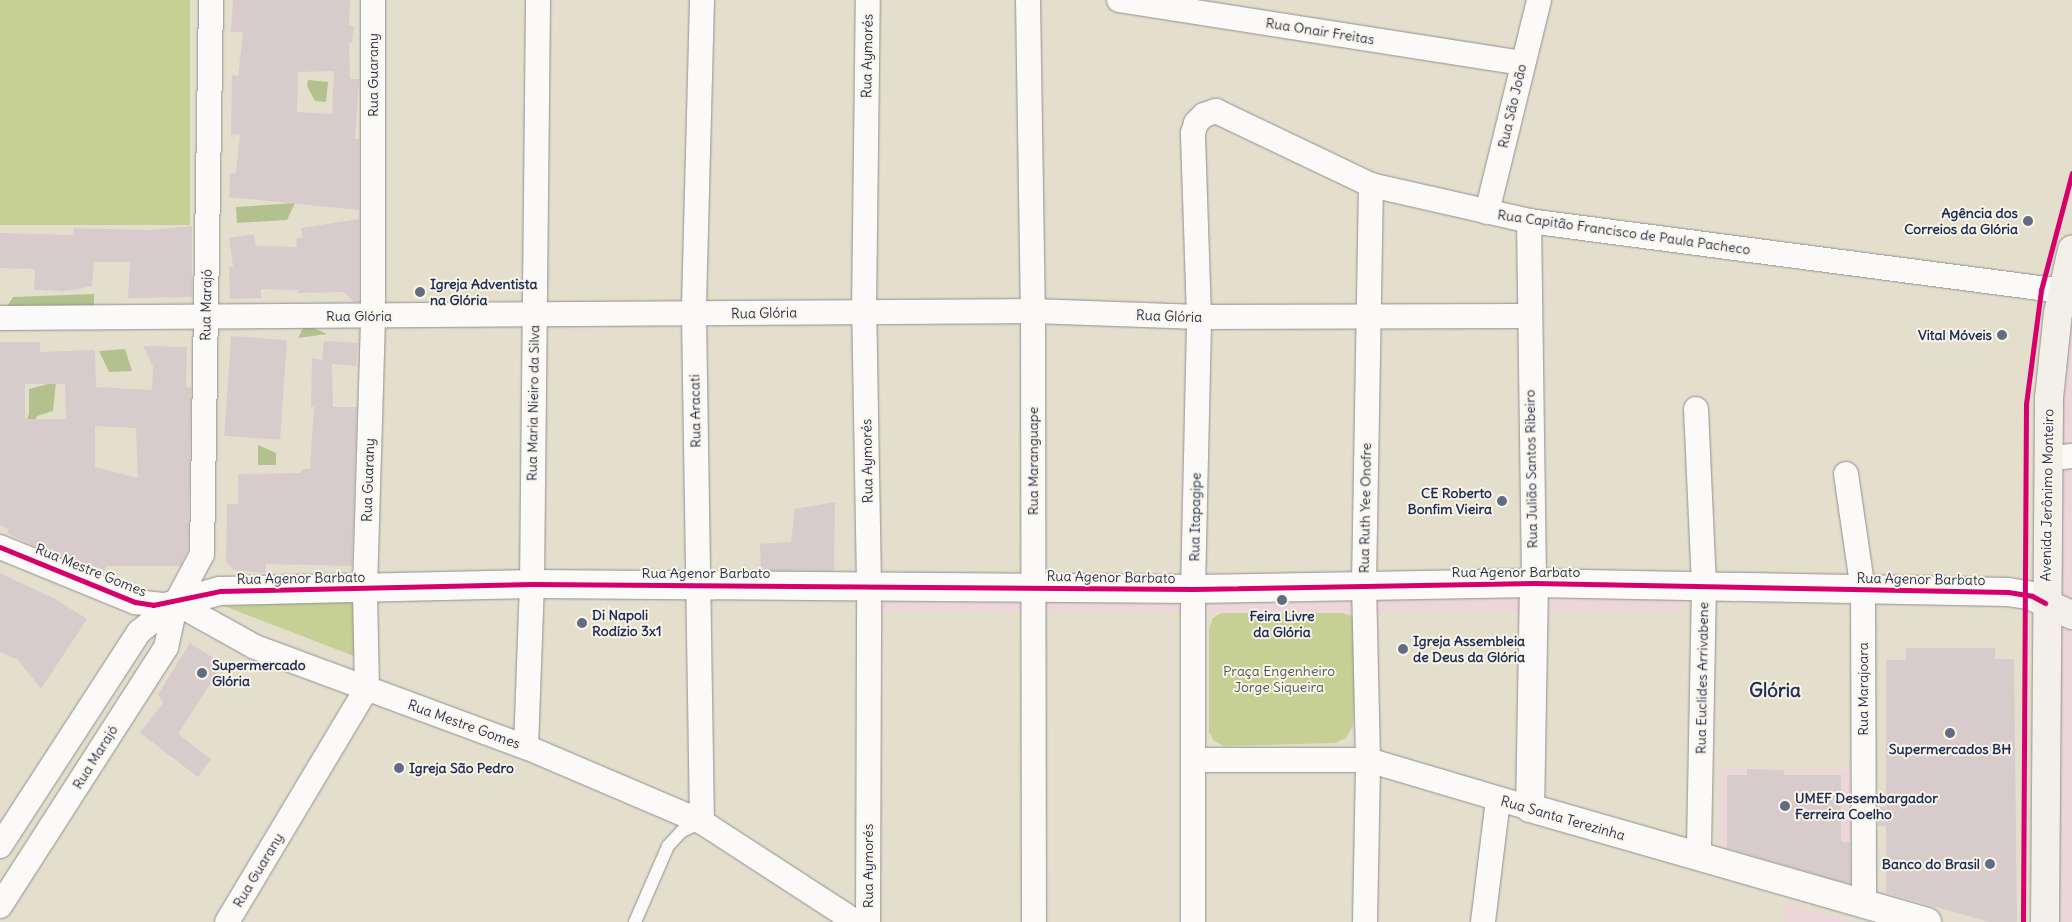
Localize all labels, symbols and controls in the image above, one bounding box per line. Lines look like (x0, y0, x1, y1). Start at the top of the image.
street label: Rua Aymorés (858, 14, 876, 98)
street label: Rua Onair Freitas (1264, 14, 1376, 48)
street label: Rua Guarany (365, 33, 381, 117)
street label: Rua São João (1494, 62, 1530, 150)
place label: Agência dos Correios da Glória (1904, 205, 2018, 238)
street label: Rua Capitão Francisco de Paula Pacheco (1496, 206, 1752, 258)
marker: Agência dos Correios da Glória (2022, 215, 2034, 227)
street label: Rua Marajó (197, 269, 215, 341)
place label: Igreja Adventista na Glória (430, 276, 537, 308)
marker: Igreja Adventista na Glória (414, 286, 426, 298)
street label: Rua Glória (731, 304, 797, 322)
street label: Rua Glória (1136, 306, 1202, 326)
street label: Rua Glória (326, 308, 392, 324)
street label: Rua Maria Nieiro da Silva (523, 325, 543, 481)
place label: Vital Móveis (1918, 327, 1992, 343)
marker: Vital Móveis (1996, 329, 2008, 341)
street label: Rua Aracati (686, 374, 704, 448)
street label: Rua Julião Santos Ribeiro (1521, 389, 1541, 549)
street label: Rua Maranguape (1025, 407, 1041, 515)
street label: Avenida Jerônimo Monteiro (2037, 409, 2057, 581)
street label: Rua Aymorés (858, 419, 876, 503)
street label: Rua Guarany (358, 438, 378, 522)
street label: Rua Ruth Yee Onofre (1355, 443, 1375, 573)
street label: Rua Itapagipe (1186, 472, 1204, 562)
place label: CE Roberto Bonfim Vieira (1407, 485, 1492, 518)
marker: CE Roberto Bonfim Vieira (1496, 495, 1508, 507)
street label: Rua Mestre Gomes (33, 540, 149, 600)
street label: Rua Agenor Barbato (1452, 564, 1580, 580)
street label: Rua Agenor Barbato (642, 565, 770, 581)
street label: Rua Agenor Barbato (1046, 567, 1176, 587)
street label: Rua Agenor Barbato (236, 568, 366, 588)
street label: Rua Agenor Barbato (1856, 569, 1986, 589)
marker: Feira Livre da Glória (1276, 594, 1288, 606)
street label: Rua Euclides Arrivabene (1692, 602, 1712, 754)
place label: Di Napoli Rodízio 3x1 (592, 607, 661, 640)
place label: Feira Livre da Glória (1249, 608, 1315, 640)
marker: Di Napoli Rodízio 3x1 (576, 617, 588, 629)
place label: Igreja Assembleia de Deus da Glória (1413, 633, 1525, 666)
street label: Rua Marajoara (1855, 642, 1871, 736)
marker: Igreja Assembleia de Deus da Glória (1397, 643, 1409, 655)
place label: Supermercado Glória (212, 657, 306, 690)
park label: Praça Engenheiro Jorge Siqueira (1223, 663, 1335, 696)
marker: Supermercado Glória (196, 667, 208, 679)
district label: Glória (1749, 680, 1801, 702)
street label: Rua Mestre Gomes (405, 696, 523, 752)
street label: Rua Marajó (69, 722, 121, 792)
marker: Supermercados BH (1944, 727, 1956, 739)
place label: Supermercados BH (1889, 741, 2011, 757)
place label: Igreja São Pedro (409, 760, 514, 776)
marker: Igreja São Pedro (393, 762, 405, 774)
place label: UMEF Desembargador Ferreira Coelho (1795, 790, 1938, 822)
street label: Rua Santa Terezinha (1499, 792, 1627, 844)
marker: UMEF Desembargador Ferreira Coelho (1779, 800, 1791, 812)
street label: Rua Aymorés (860, 824, 876, 908)
street label: Rua Guarany (229, 830, 287, 910)
place label: Banco do Brasil (1882, 856, 1980, 872)
marker: Banco do Brasil (1984, 858, 1996, 870)

